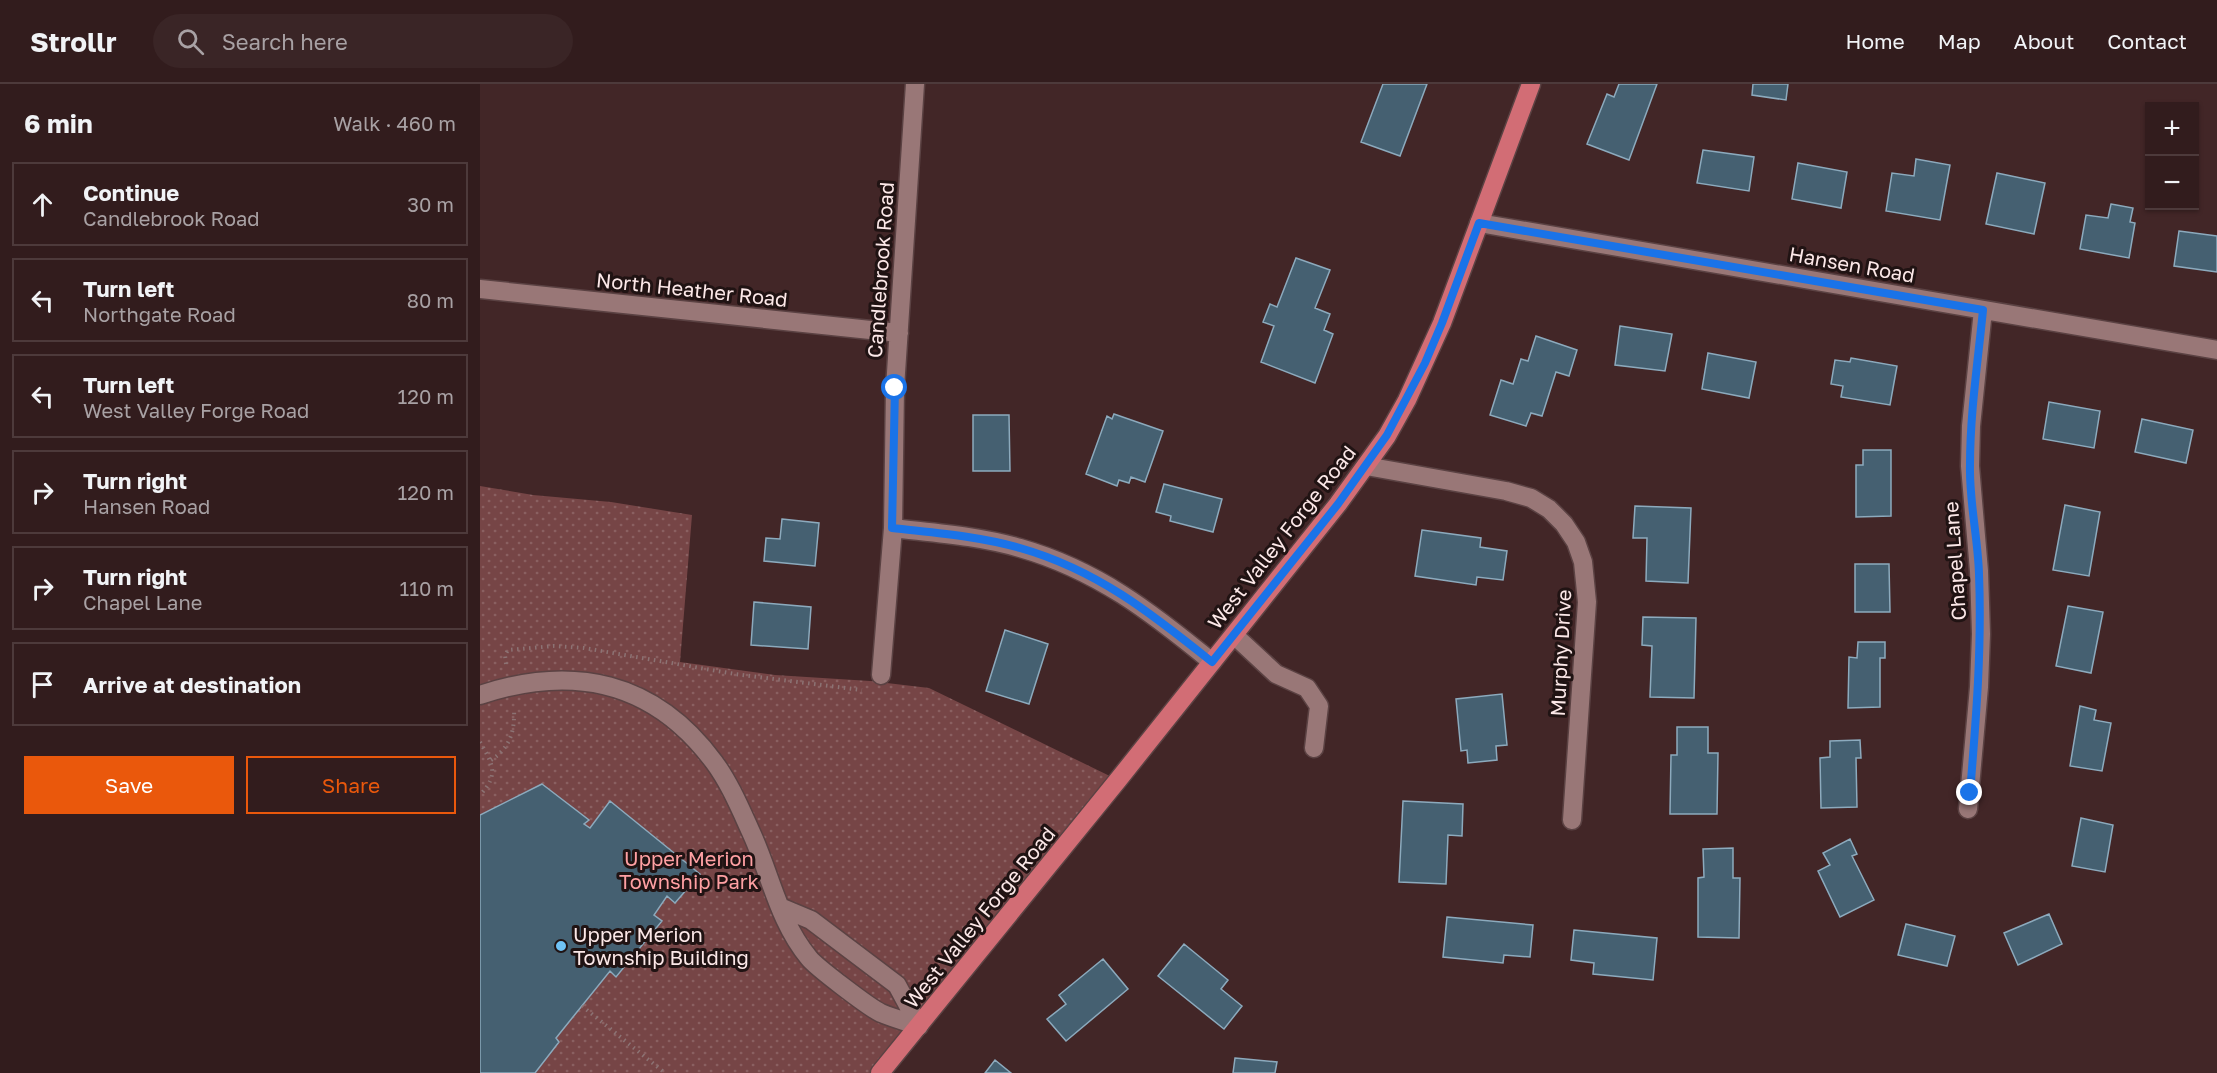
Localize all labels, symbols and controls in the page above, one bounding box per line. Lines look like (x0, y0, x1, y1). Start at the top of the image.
search box (153, 14, 573, 68)
text: Strollr (30, 25, 117, 58)
icon: search (174, 25, 207, 58)
text: Search here (222, 28, 348, 55)
text: Home (1845, 28, 1905, 54)
text: Map (1938, 28, 1981, 54)
text: About (2014, 28, 2074, 54)
text: Contact (2107, 28, 2187, 54)
map controls (2145, 102, 2199, 210)
button: + (2145, 102, 2199, 156)
text: 6 min (24, 108, 93, 139)
text: Walk · 460 m (333, 111, 456, 135)
button: − (2145, 156, 2199, 210)
text: Continue (83, 179, 179, 206)
street label: Candlebrook Road (862, 181, 898, 359)
icon: ahead (26, 188, 59, 221)
text: 30 m (407, 192, 454, 216)
text: Candlebrook Road (83, 206, 260, 230)
street label: Hansen Road (1787, 241, 1917, 287)
street label: North Heather Road (595, 267, 789, 311)
text: Turn left (83, 275, 174, 302)
icon: left (26, 284, 59, 317)
text: 80 m (407, 288, 454, 312)
text: Northgate Road (83, 302, 236, 326)
text: Turn left (83, 371, 174, 398)
route start (881, 374, 907, 400)
icon: left (26, 380, 59, 413)
text: 120 m (398, 384, 454, 408)
text: West Valley Forge Road (83, 398, 309, 422)
street label: West Valley Forge Road (1202, 440, 1360, 634)
text: Turn right (83, 467, 187, 494)
icon: right (26, 476, 59, 509)
text: 120 m (398, 480, 454, 504)
text: Hansen Road (83, 494, 210, 518)
street label: Chapel Lane (1938, 501, 1970, 621)
text: Turn right (83, 563, 187, 590)
icon: right (26, 572, 59, 605)
text: 110 m (400, 576, 454, 600)
street label: Murphy Drive (1545, 589, 1575, 717)
text: Chapel Lane (83, 590, 202, 614)
icon: arrive (26, 668, 59, 701)
text: Arrive at destination (83, 671, 301, 698)
button: Save (24, 756, 234, 814)
button: Share (246, 756, 456, 814)
route end (1956, 779, 1982, 805)
street label: West Valley Forge Road (898, 822, 1060, 1012)
park label: Upper Merion Township Park (619, 846, 759, 893)
place label: Upper Merion Township Building (573, 922, 749, 969)
marker: Upper Merion Township Building (554, 939, 568, 953)

